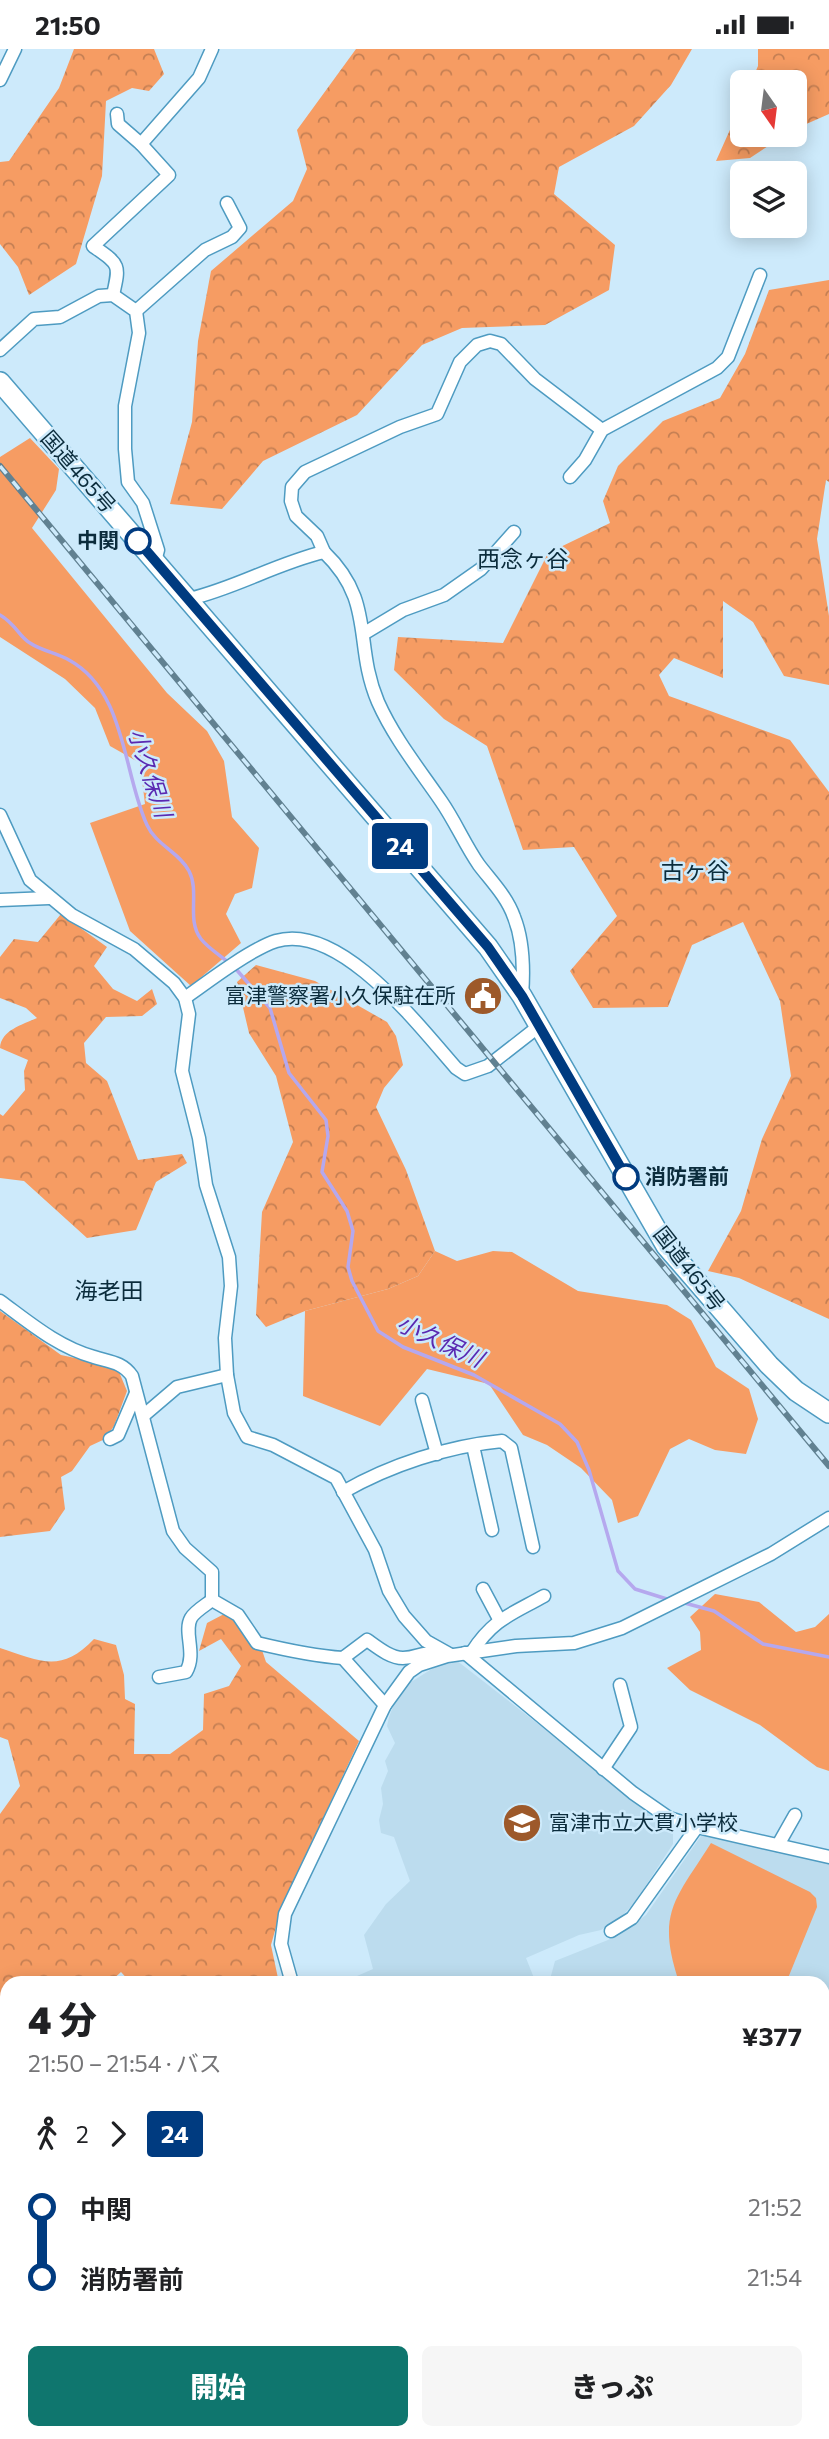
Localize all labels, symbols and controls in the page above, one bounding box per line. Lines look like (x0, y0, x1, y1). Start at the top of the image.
text: 21:50 (35, 9, 101, 40)
north arrow (730, 70, 807, 147)
map controls (730, 70, 807, 238)
button: layers (730, 161, 807, 238)
street label: 国道465号 (37, 425, 122, 517)
place label: 中関 (77, 527, 119, 552)
marker: 中関 (125, 528, 151, 554)
district label: 西念ヶ谷 (477, 544, 569, 572)
water label: 小久保川 (123, 725, 179, 824)
line badge: 24 (368, 823, 432, 869)
text: 24 (386, 831, 414, 860)
district label: 古ヶ谷 (661, 856, 730, 884)
public building icon: 富津警察署小久保駐在所 (462, 975, 504, 1017)
place label: 富津警察署小久保駐在所 (225, 982, 456, 1007)
place label: 消防署前 (645, 1163, 729, 1188)
marker: 消防署前 (613, 1164, 639, 1190)
street label: 国道465号 (649, 1221, 731, 1315)
district label: 海老田 (75, 1276, 144, 1304)
water label: 小久保川 (393, 1308, 491, 1373)
school or university icon: 富津市立大貫小学校 (501, 1802, 543, 1844)
place label: 富津市立大貫小学校 (549, 1809, 738, 1834)
text: 4 分 (28, 1995, 97, 2042)
text: ¥377 (742, 2020, 802, 2051)
text: 21:50 – 21:54 · バス (28, 2049, 222, 2077)
icon: walk (28, 2115, 66, 2153)
icon: forward (99, 2115, 137, 2153)
text: 24 (161, 2119, 189, 2148)
text: 2 (76, 2120, 89, 2148)
text: 中関 (80, 2193, 132, 2224)
text: 21:52 (748, 2193, 802, 2221)
text: 消防署前 (80, 2263, 184, 2294)
text: 21:54 (747, 2263, 802, 2291)
button: 開始 (28, 2346, 408, 2426)
button: きっぷ (422, 2346, 802, 2426)

